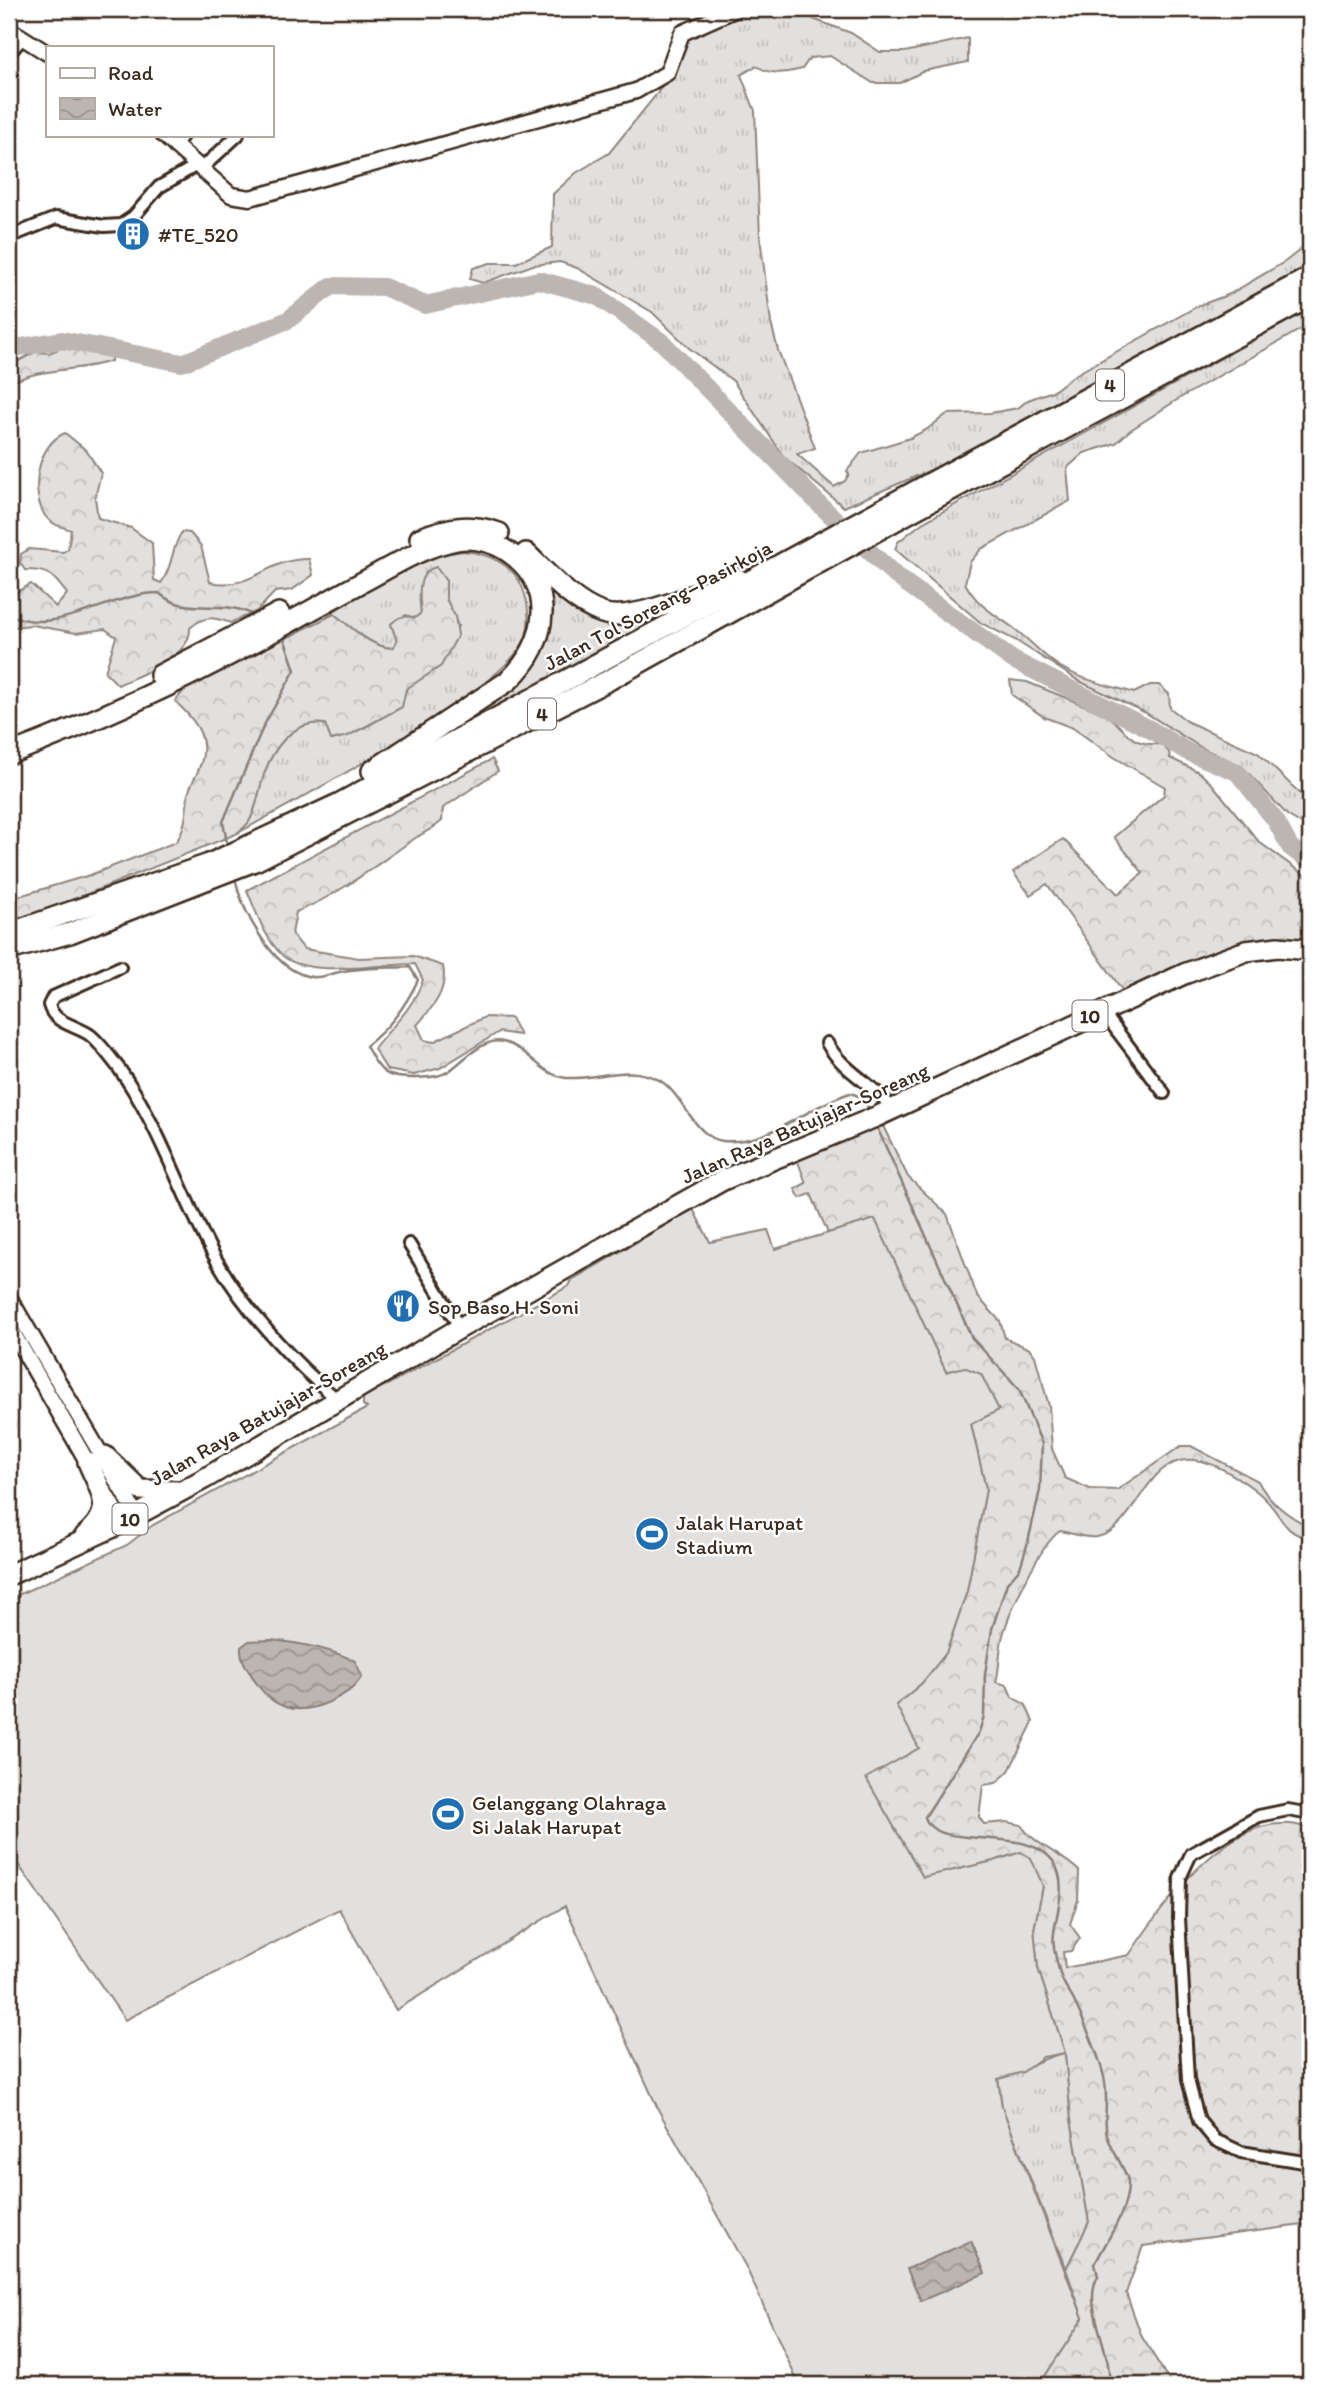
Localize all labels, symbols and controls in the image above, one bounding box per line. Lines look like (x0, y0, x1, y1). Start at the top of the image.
legend (46, 46, 273, 136)
text: Road (108, 60, 154, 85)
text: Water (108, 96, 162, 121)
building icon: #TE_520 (114, 215, 152, 253)
place label: #TE_520 (158, 222, 239, 247)
road number: 4 (1096, 370, 1124, 400)
street label: Jalan Tol Soreang–Pasirkoja (540, 534, 776, 676)
road number: 4 (528, 698, 556, 730)
road number: 10 (1072, 1000, 1108, 1032)
street label: Jalan Raya Batujajar-Soreang (678, 1057, 933, 1189)
restaurant icon: Sop Baso H. Soni (384, 1287, 422, 1325)
place label: Sop Baso H. Soni (428, 1294, 579, 1319)
street label: Jalan Raya Batujajar-Soreang (146, 1335, 390, 1491)
road number: 10 (113, 1504, 148, 1534)
place label: Jalak Harupat Stadium (676, 1510, 803, 1559)
sports icon: Jalak Harupat Stadium (633, 1515, 671, 1553)
place label: Gelanggang Olahraga Si Jalak Harupat (472, 1790, 666, 1839)
sports icon: Gelanggang Olahraga Si Jalak Harupat (429, 1795, 467, 1833)

